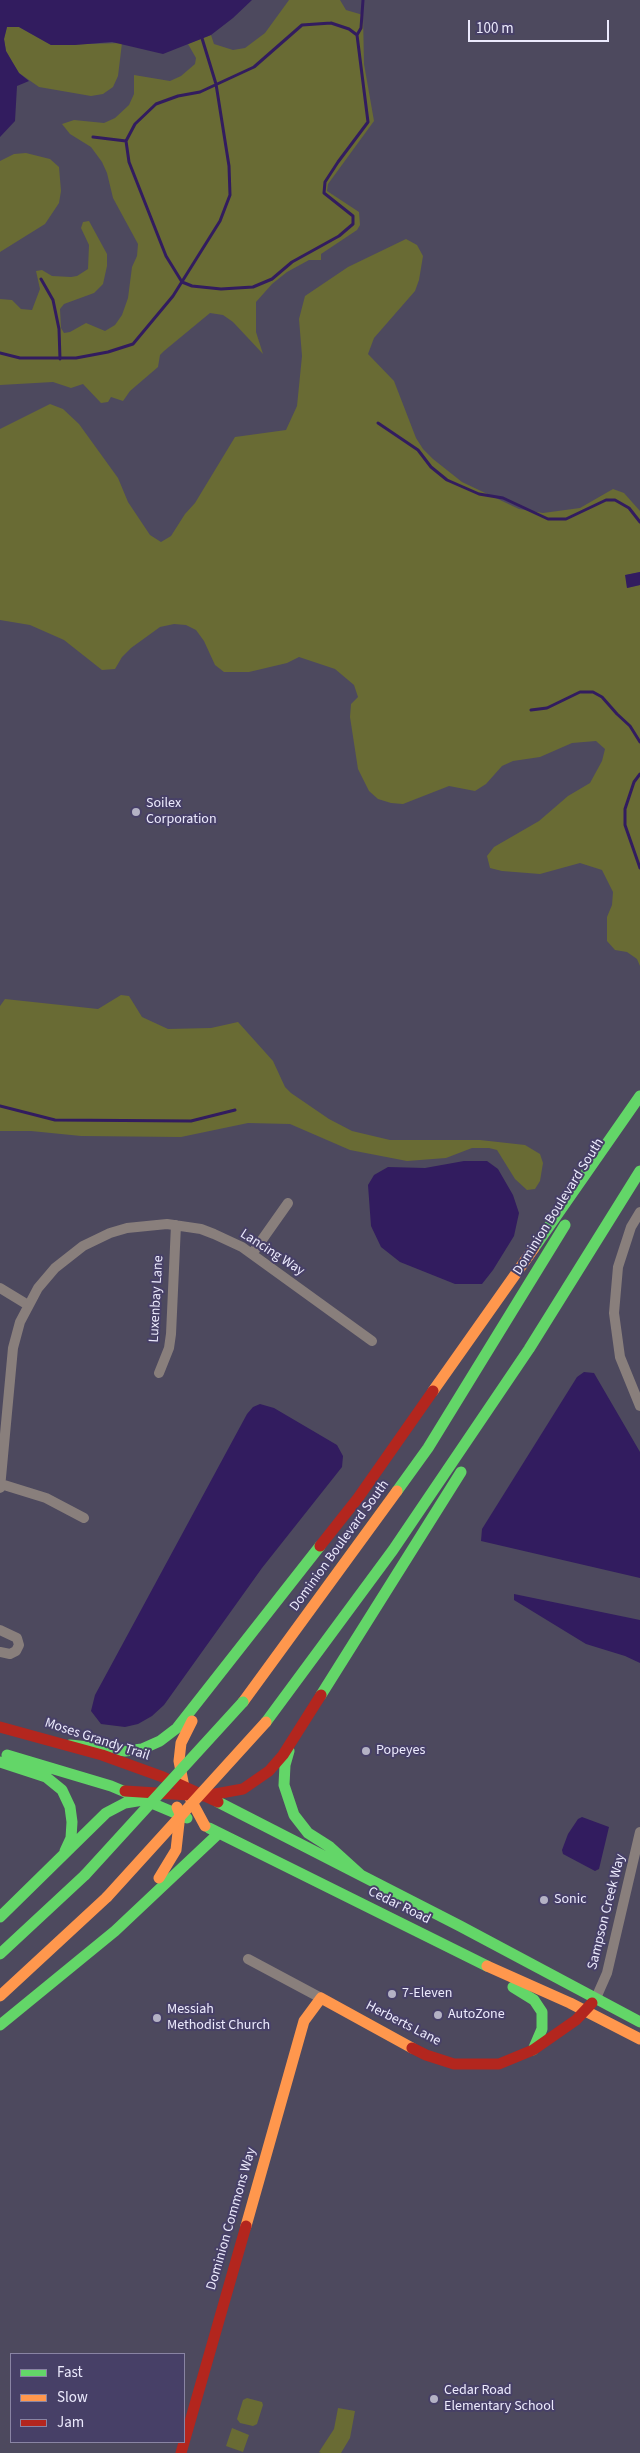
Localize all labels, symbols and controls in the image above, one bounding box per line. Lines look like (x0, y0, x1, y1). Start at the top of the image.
scale bar (470, 10, 611, 42)
text: 100 m (476, 18, 514, 39)
place label: Soilex Corporation (146, 796, 217, 829)
marker: Soilex Corporation (130, 806, 142, 818)
street label: Dominion Boulevard South (510, 1136, 608, 1278)
street label: Lancing Way (237, 1226, 307, 1280)
street label: Luxenbay Lane (146, 1255, 168, 1343)
street label: Dominion Boulevard South (287, 1477, 393, 1615)
street label: Moses Grandy Trail (42, 1715, 152, 1765)
place label: Popeyes (376, 1743, 425, 1759)
marker: Popeyes (360, 1745, 372, 1757)
street label: Sampson Creek Way (585, 1852, 629, 1972)
street label: Cedar Road (365, 1884, 433, 1928)
place label: Sonic (554, 1892, 587, 1908)
marker: Sonic (538, 1894, 550, 1906)
place label: 7-Eleven (402, 1986, 452, 2002)
marker: 7-Eleven (386, 1988, 398, 2000)
street label: Herberts Lane (363, 1998, 443, 2050)
place label: Messiah Methodist Church (167, 2002, 270, 2034)
place label: AutoZone (448, 2007, 505, 2023)
marker: AutoZone (432, 2009, 444, 2021)
marker: Messiah Methodist Church (151, 2012, 163, 2024)
street label: Dominion Commons Way (204, 2146, 260, 2292)
legend (10, 2353, 185, 2443)
text: Fast (57, 2362, 83, 2383)
place label: Cedar Road Elementary School (444, 2383, 554, 2416)
text: Slow (57, 2387, 88, 2408)
marker: Cedar Road Elementary School (428, 2393, 440, 2405)
text: Jam (57, 2412, 84, 2433)

